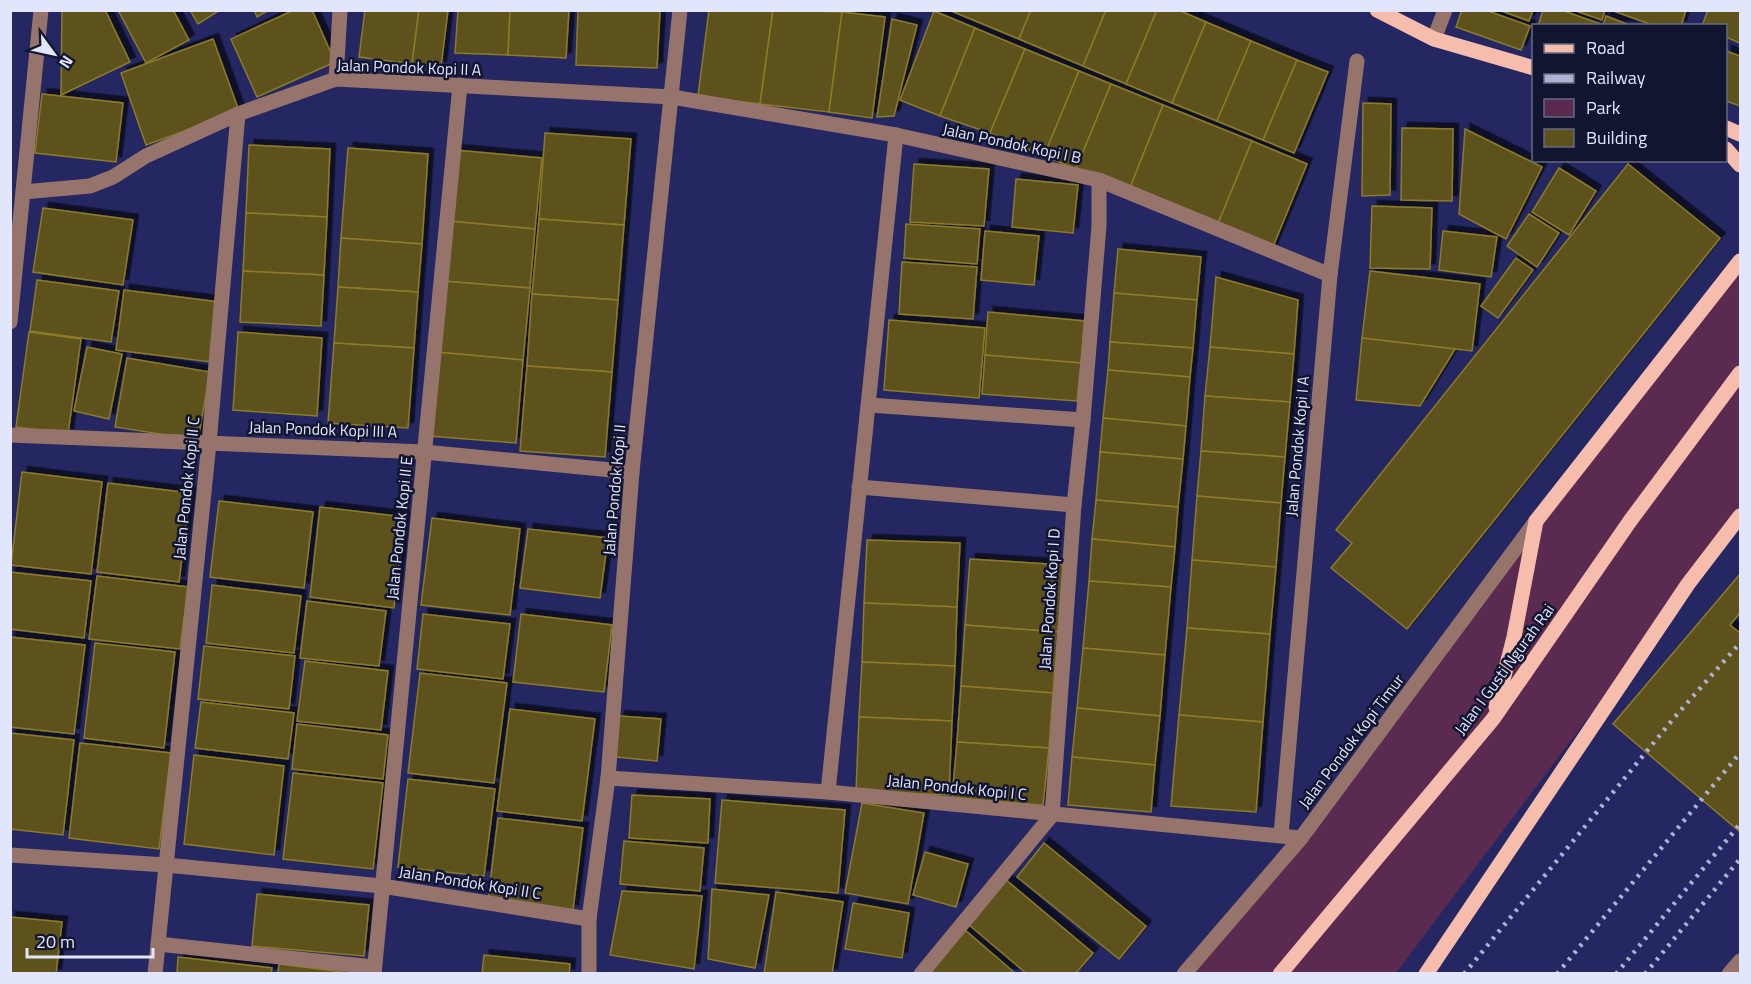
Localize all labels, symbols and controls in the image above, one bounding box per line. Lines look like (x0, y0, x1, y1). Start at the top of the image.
north arrow (24, 24, 84, 84)
legend (1532, 24, 1727, 162)
text: Road (1586, 34, 1625, 61)
text: N (53, 51, 80, 73)
street label: Jalan Pondok Kopi II A (336, 52, 482, 82)
text: Railway (1586, 64, 1646, 91)
text: Park (1586, 94, 1621, 121)
street label: Jalan Pondok Kopi I B (940, 117, 1084, 169)
text: Building (1586, 124, 1647, 151)
street label: Jalan Pondok Kopi I A (1279, 374, 1315, 517)
street label: Jalan Pondok Kopi III A (248, 414, 398, 444)
street label: Jalan Pondok Kopi II C (167, 415, 205, 561)
street label: Jalan Pondok Kopi II (596, 423, 632, 557)
street label: Jalan Pondok Kopi II E (380, 455, 418, 601)
street label: Jalan Pondok Kopi I D (1032, 528, 1066, 670)
street label: Jalan I Gusti Ngurah Rai (1448, 599, 1560, 739)
street label: Jalan Pondok Kopi Timur (1292, 668, 1410, 813)
street label: Jalan Pondok Kopi I C (886, 768, 1028, 806)
street label: Jalan Pondok Kopi II C (397, 859, 543, 905)
scale bar (27, 921, 153, 959)
text: 20 m (36, 928, 75, 955)

